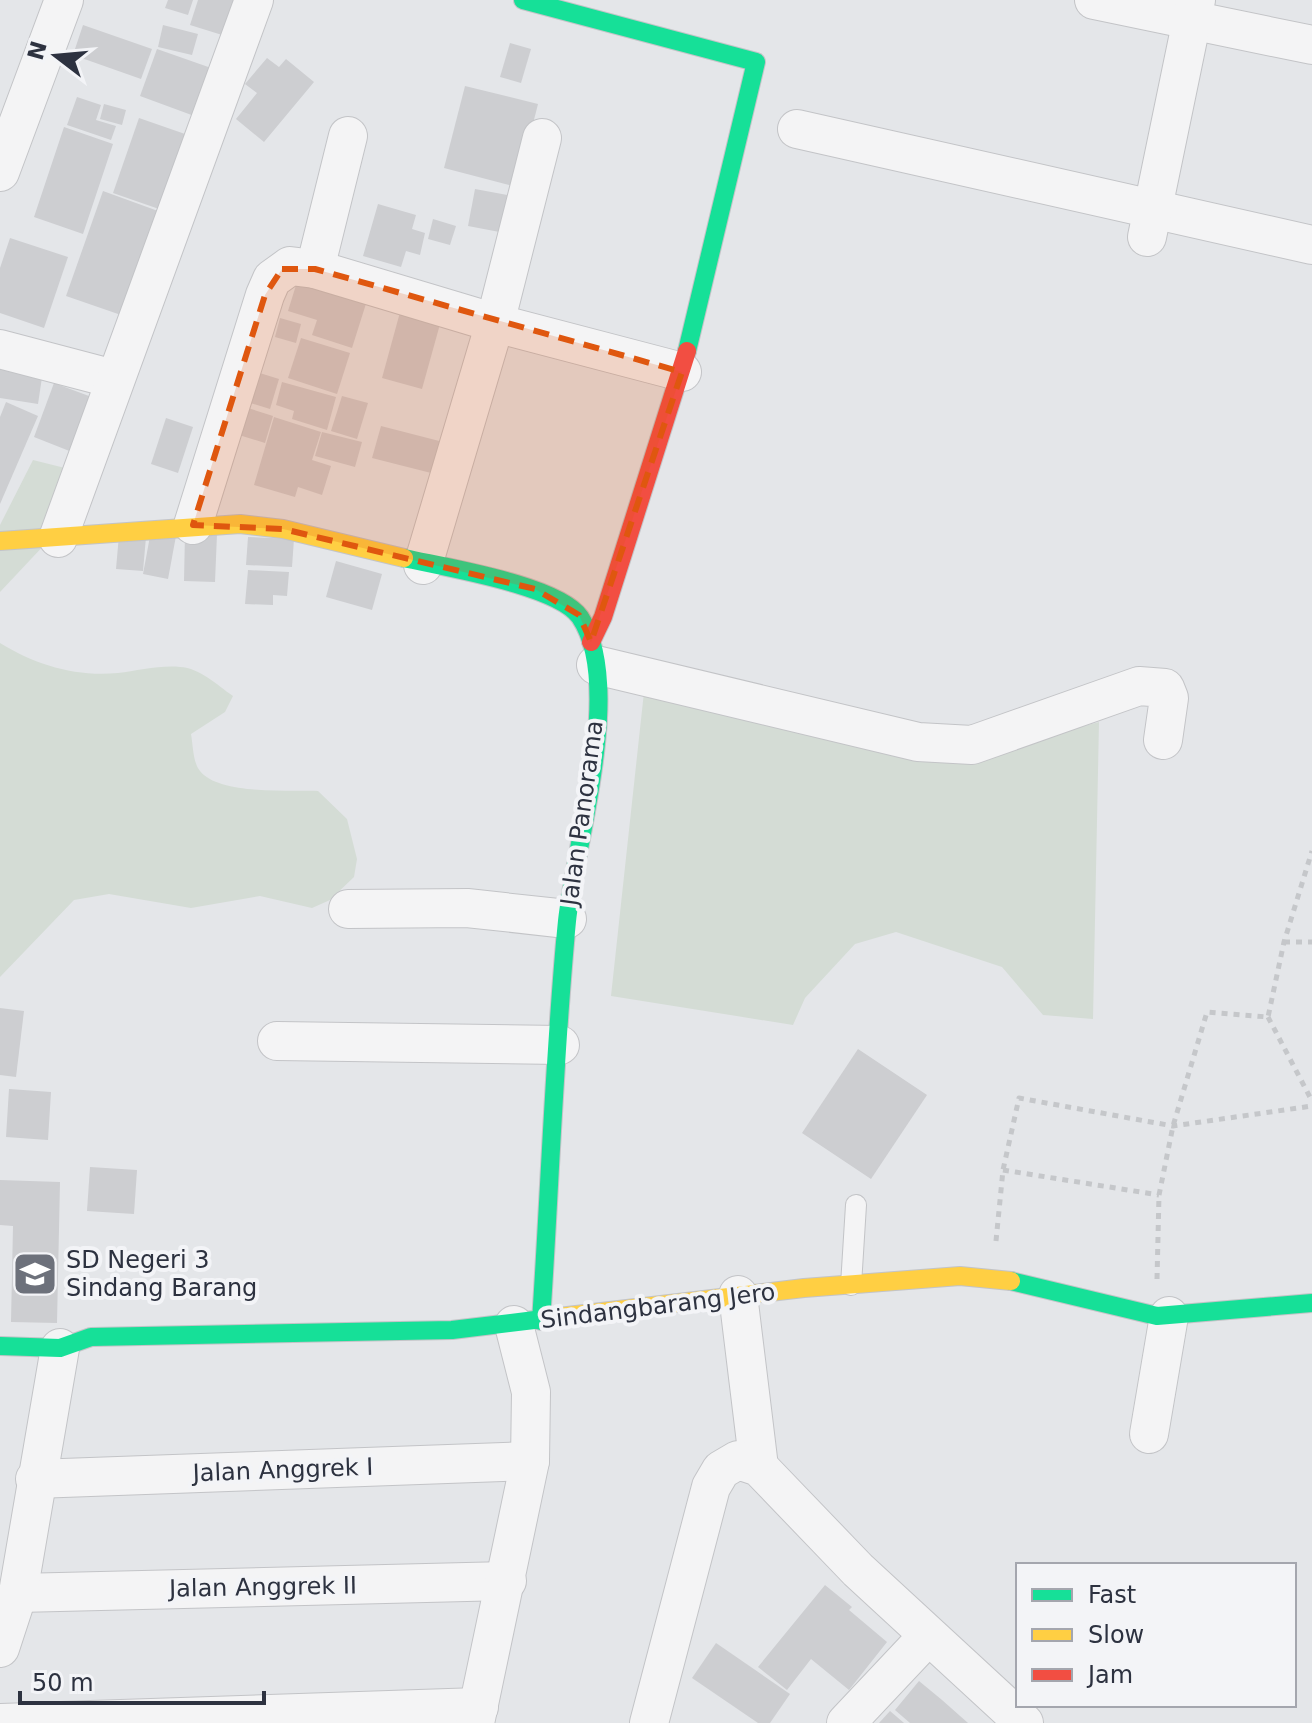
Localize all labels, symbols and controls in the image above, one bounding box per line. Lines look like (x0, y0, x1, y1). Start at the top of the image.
north arrow (16, 16, 96, 96)
text: N (23, 38, 52, 63)
street label: Jalan Panorama (555, 719, 609, 909)
place label: SD Negeri 3 Sindang Barang (66, 1246, 257, 1302)
school or university icon: SD Negeri 3 Sindang Barang (11, 1250, 59, 1298)
street label: Sindangbarang Jero (539, 1278, 777, 1334)
street label: Jalan Anggrek I (190, 1453, 374, 1487)
legend (1016, 1563, 1296, 1707)
street label: Jalan Anggrek II (167, 1571, 357, 1603)
text: Fast (1088, 1581, 1136, 1609)
text: Slow (1088, 1621, 1144, 1649)
scale bar (20, 1655, 264, 1705)
text: Jam (1086, 1661, 1133, 1689)
text: 50 m (32, 1669, 94, 1697)

